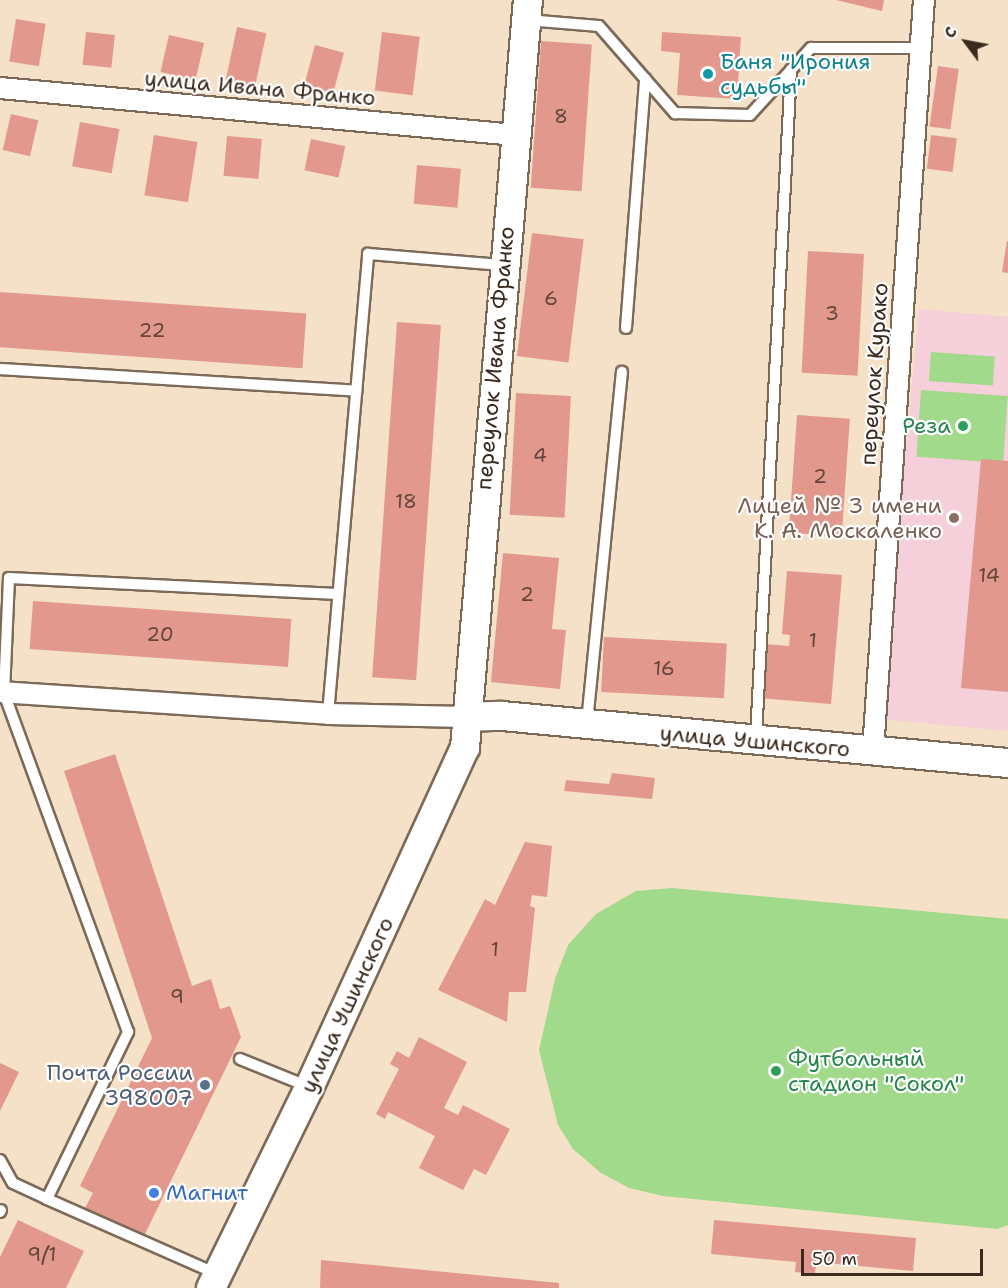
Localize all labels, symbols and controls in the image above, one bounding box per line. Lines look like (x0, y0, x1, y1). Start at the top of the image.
north arrow (936, 12, 996, 72)
text: С (939, 22, 962, 42)
place label: Баня "Ирония судьбы" (720, 48, 870, 100)
street label: улица Ивана Франко (143, 65, 377, 111)
marker: Баня "Ирония судьбы" (701, 67, 715, 81)
house number: 8 (554, 104, 568, 128)
street label: переулок Ивана Франко (470, 225, 520, 491)
street label: переулок Курако (854, 282, 894, 466)
house number: 6 (544, 286, 558, 310)
house number: 3 (825, 301, 839, 325)
house number: 22 (139, 318, 165, 342)
place label: Реза (902, 413, 951, 439)
marker: Реза (956, 419, 970, 433)
house number: 4 (533, 443, 547, 467)
house number: 2 (813, 464, 827, 488)
house number: 18 (395, 489, 417, 513)
place label: Лицей № 3 имени К. А. Москаленко (738, 492, 942, 544)
marker: Лицей № 3 имени К. А. Москаленко (947, 511, 961, 525)
house number: 14 (978, 563, 1000, 587)
house number: 2 (520, 582, 534, 606)
house number: 20 (146, 622, 174, 646)
house number: 1 (809, 628, 817, 652)
house number: 16 (653, 656, 675, 680)
street label: улица Ушинского (659, 720, 851, 762)
street label: улица Ушинского (295, 913, 399, 1097)
house number: 1 (491, 937, 499, 961)
house number: 9 (170, 984, 184, 1008)
place label: Футбольный стадион "Сокол" (788, 1045, 964, 1096)
place label: Почта России 398007 (47, 1059, 193, 1110)
marker: Футбольный стадион "Сокол" (769, 1064, 783, 1078)
marker: Почта России 398007 (198, 1078, 212, 1092)
place label: Магнит (166, 1180, 248, 1206)
marker: Магнит (147, 1186, 161, 1200)
scale bar (804, 1237, 986, 1275)
house number: 9/1 (27, 1242, 57, 1266)
text: 50 m (812, 1247, 857, 1271)

